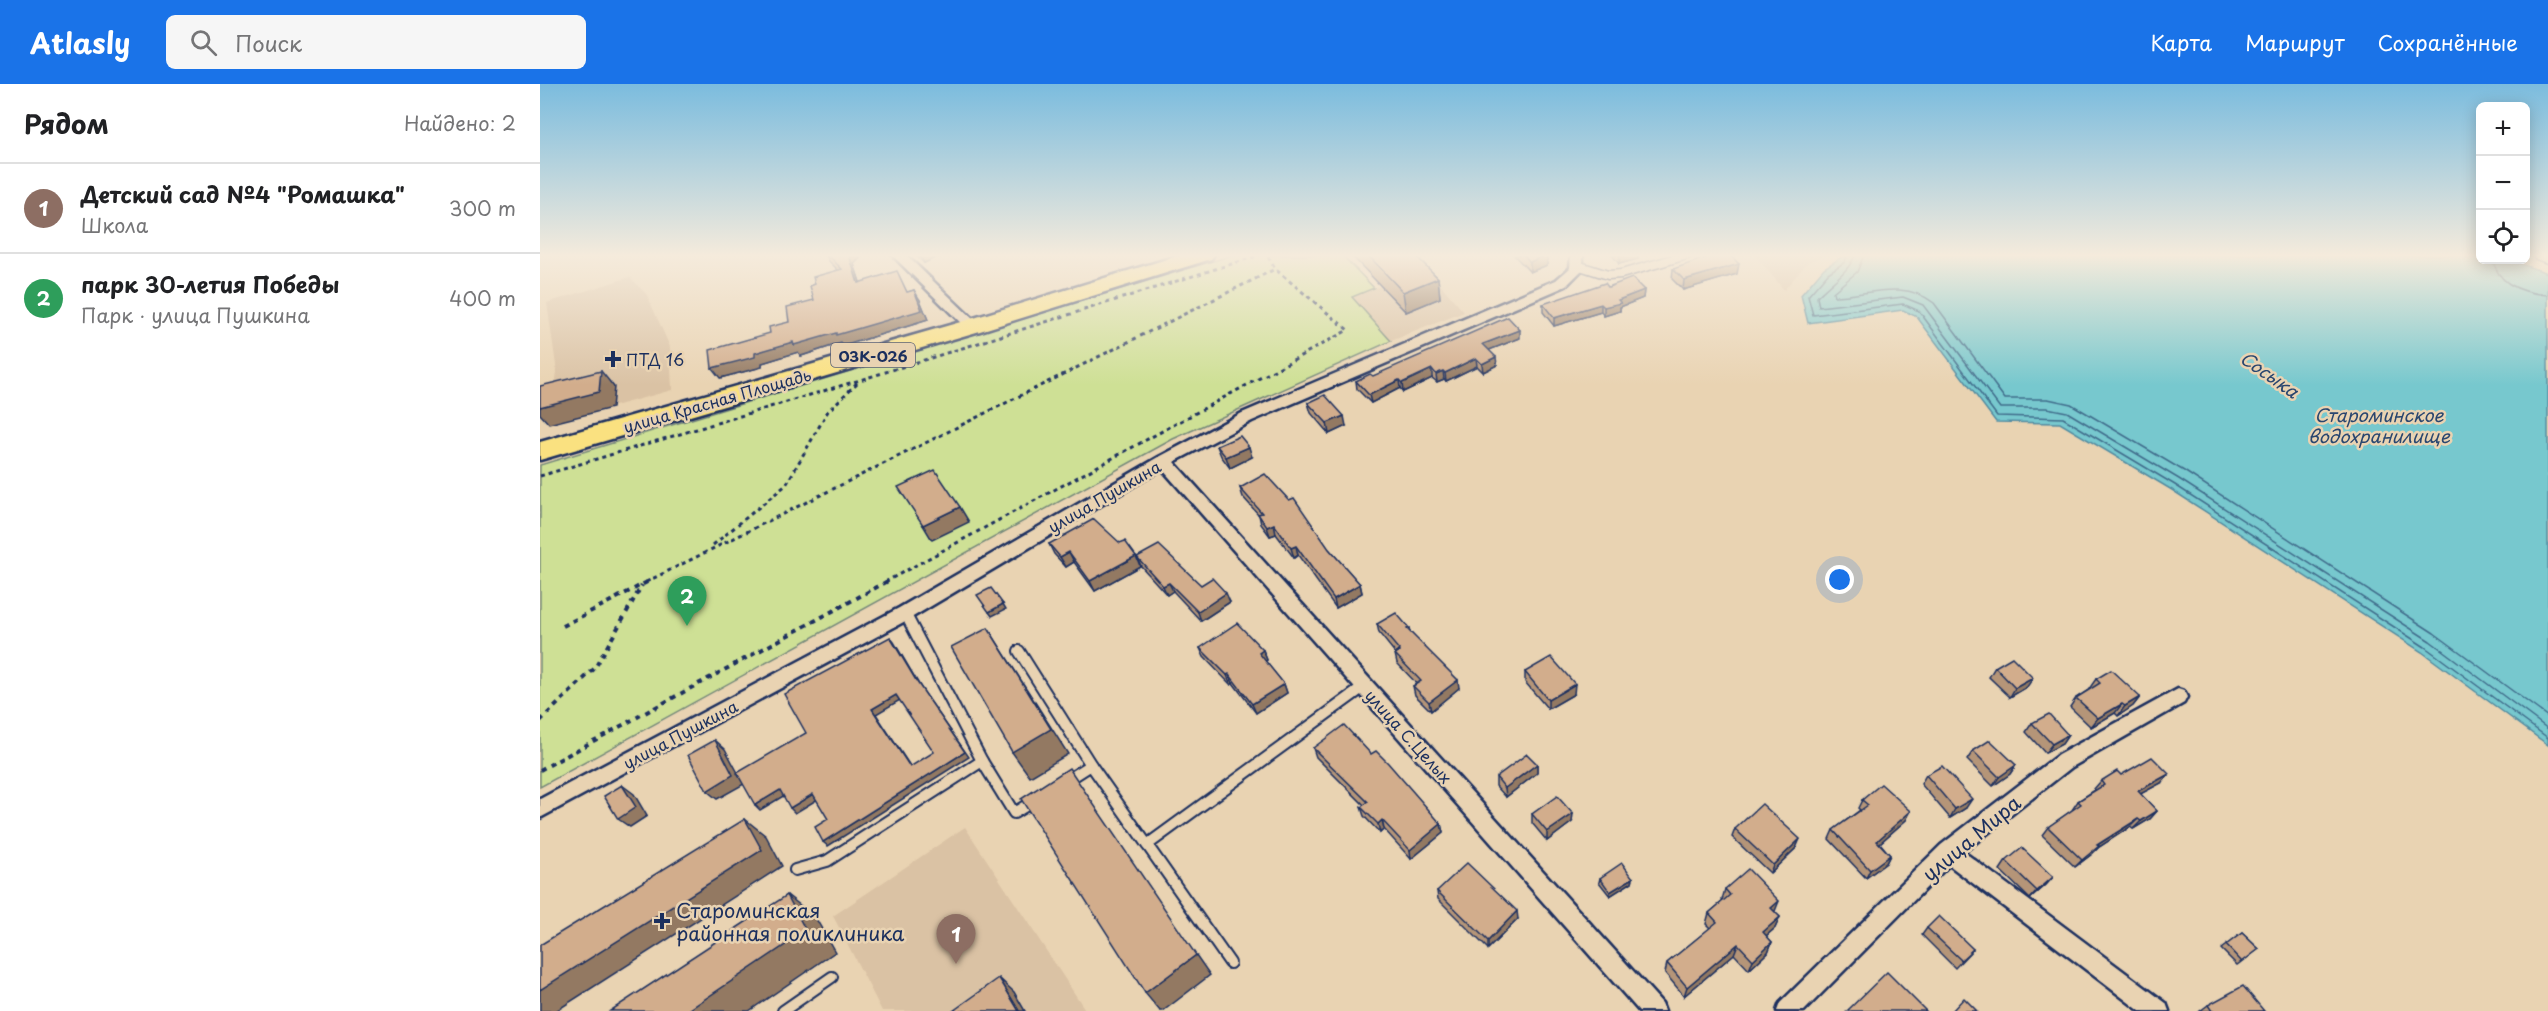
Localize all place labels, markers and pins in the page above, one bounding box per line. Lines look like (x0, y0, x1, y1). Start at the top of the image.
place label: ПТД 16 (626, 347, 684, 371)
marker: ПТД 16 (604, 350, 622, 368)
pin: 2 (668, 576, 706, 626)
place label: Староминская районная поликлиника (676, 895, 905, 948)
marker: Староминская районная поликлиника (653, 912, 671, 930)
pin: 1 (936, 914, 976, 964)

